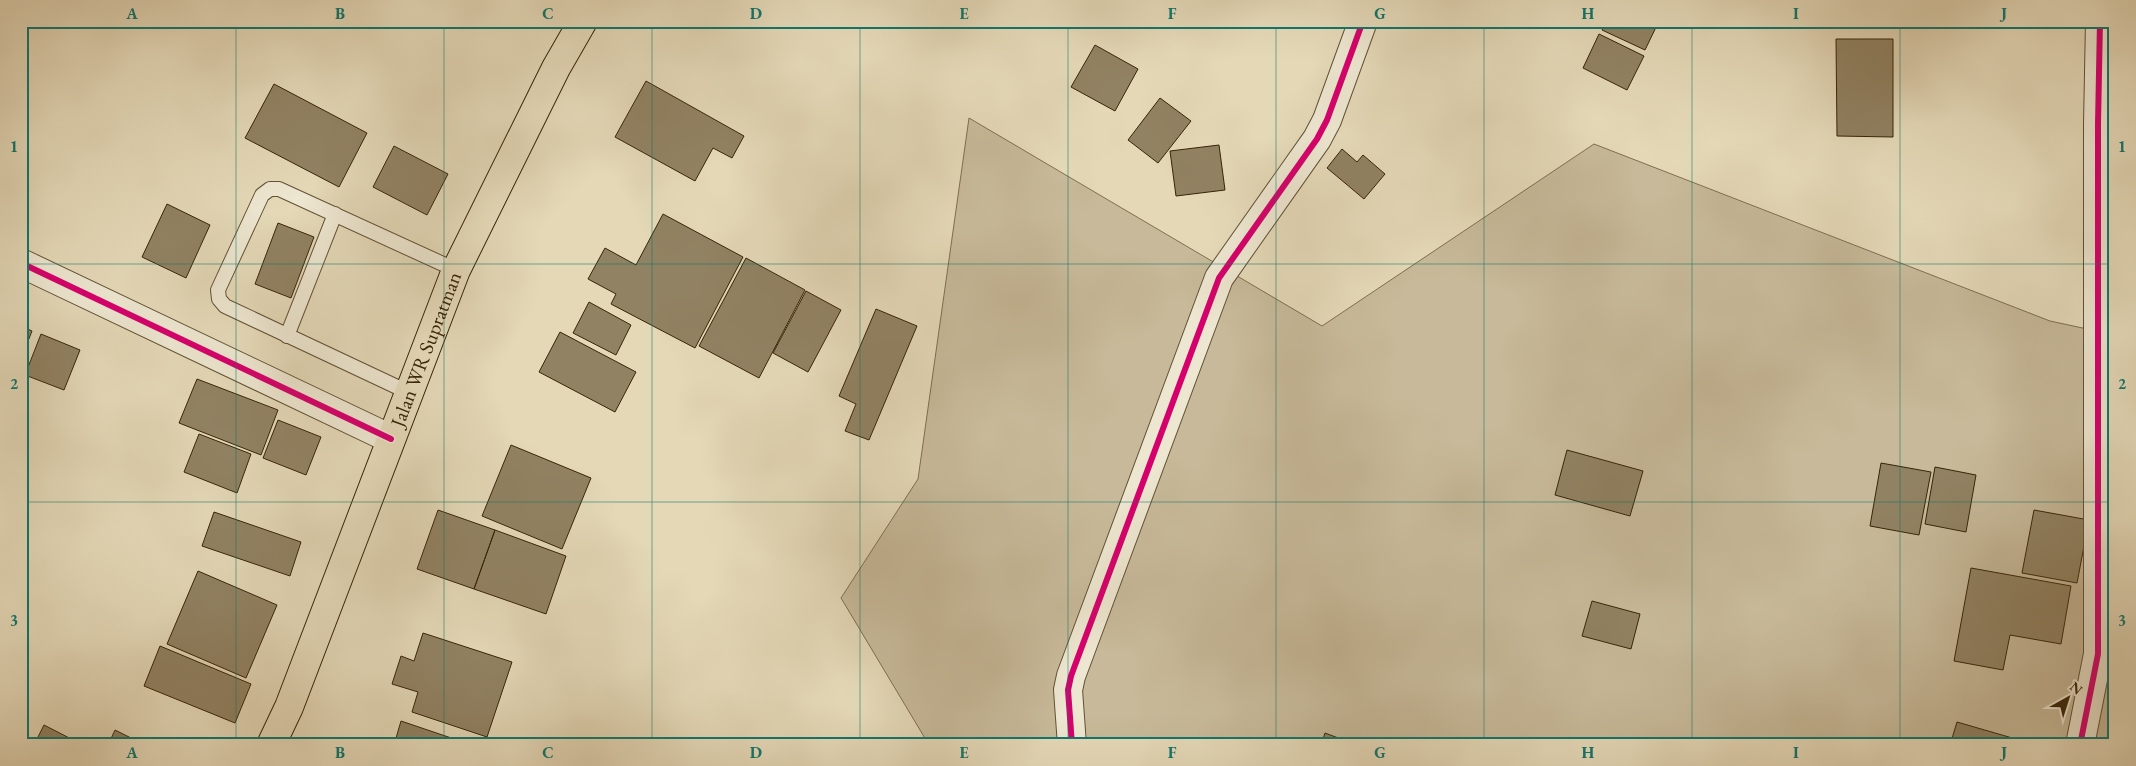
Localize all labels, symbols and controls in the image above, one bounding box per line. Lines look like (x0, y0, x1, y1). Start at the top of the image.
text: A (125, 3, 138, 24)
text: B (335, 3, 345, 24)
text: C (542, 3, 554, 24)
text: D (750, 3, 762, 24)
text: E (959, 3, 969, 24)
text: F (1168, 3, 1177, 24)
text: G (1374, 3, 1386, 24)
text: H (1582, 3, 1595, 24)
text: I (1793, 3, 1799, 24)
text: J (1999, 3, 2007, 24)
text: 1 (10, 136, 18, 157)
text: 1 (2118, 136, 2126, 157)
street label: Jalan WR Supratman (384, 268, 467, 432)
text: 2 (10, 373, 19, 394)
text: 2 (2118, 373, 2127, 394)
text: 3 (10, 610, 18, 631)
text: 3 (2118, 610, 2126, 631)
north arrow (2044, 674, 2094, 724)
text: N (2066, 677, 2087, 699)
text: A (125, 742, 138, 763)
text: B (335, 742, 345, 763)
text: C (542, 742, 554, 763)
text: D (750, 742, 762, 763)
text: E (959, 742, 969, 763)
text: F (1168, 742, 1177, 763)
text: G (1374, 742, 1386, 763)
text: H (1582, 742, 1595, 763)
text: I (1793, 742, 1799, 763)
text: J (1999, 742, 2007, 763)

